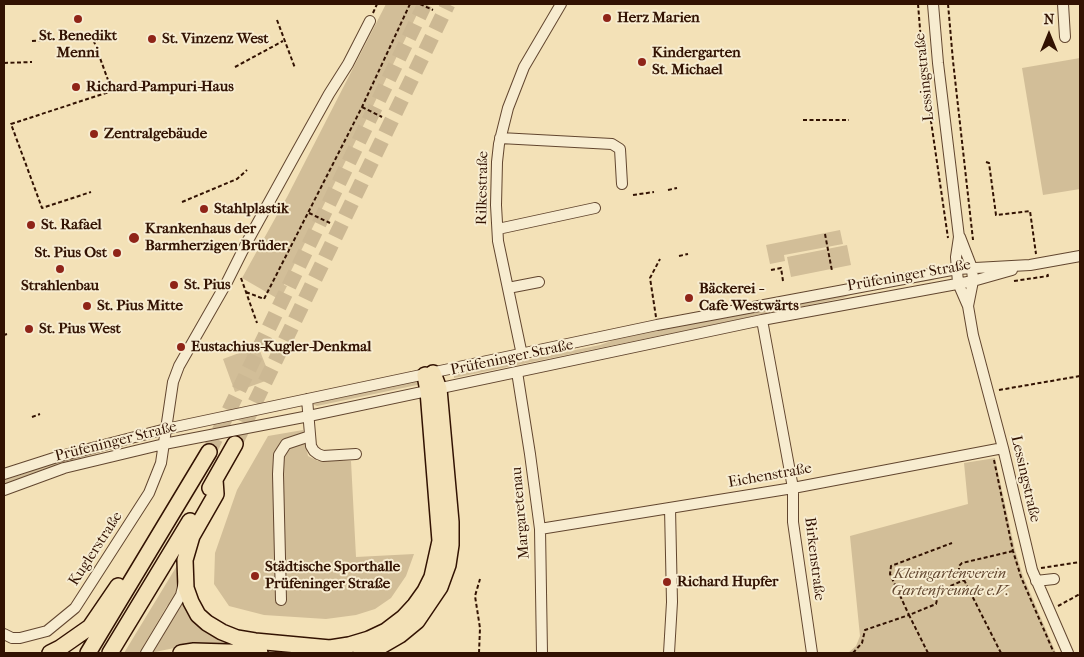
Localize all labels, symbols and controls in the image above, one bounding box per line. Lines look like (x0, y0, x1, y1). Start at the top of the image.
place label: Herz Marien (617, 9, 700, 27)
north arrow (1024, 10, 1074, 60)
text: N (1044, 11, 1054, 28)
marker: Herz Marien (601, 12, 613, 24)
marker: St. Benedikt Menni (72, 13, 84, 25)
place label: St. Benedikt Menni (39, 27, 117, 62)
place label: St. Vinzenz West (162, 30, 269, 48)
street label: Lessingstraße (911, 32, 939, 122)
marker: St. Vinzenz West (146, 33, 158, 45)
place label: Kindergarten St. Michael (652, 44, 741, 79)
marker: Kindergarten St. Michael (636, 56, 648, 68)
place label: Richard-Pampuri-Haus (86, 78, 234, 96)
marker: Richard-Pampuri-Haus (70, 81, 82, 93)
place label: Zentralgebäude (104, 125, 207, 143)
marker: Zentralgebäude (88, 128, 100, 140)
street label: Rilkestraße (473, 151, 493, 225)
place label: Stahlplastik (214, 200, 289, 218)
marker: Stahlplastik (198, 203, 210, 215)
place label: St. Rafael (41, 216, 102, 234)
marker: St. Rafael (25, 219, 37, 231)
place label: Krankenhaus der Barmherzigen Brüder (145, 220, 288, 255)
marker: Krankenhaus der Barmherzigen Brüder (127, 231, 141, 245)
place label: St. Pius Ost (34, 244, 107, 262)
marker: St. Pius Ost (111, 247, 123, 259)
street label: Prüfeninger Straße (846, 256, 972, 296)
marker: Strahlenbau (54, 263, 66, 275)
place label: St. Pius (184, 276, 231, 294)
place label: Strahlenbau (21, 277, 99, 295)
marker: St. Pius (168, 279, 180, 291)
place label: Bäckerei - Cafe Westwärts (699, 280, 799, 315)
marker: Bäckerei - Cafe Westwärts (683, 292, 695, 304)
place label: St. Pius Mitte (97, 297, 183, 315)
marker: St. Pius Mitte (81, 300, 93, 312)
place label: St. Pius West (39, 320, 121, 338)
marker: St. Pius West (23, 323, 35, 335)
street label: Prüfeninger Straße (449, 336, 575, 380)
place label: Eustachius-Kugler-Denkmal (191, 338, 371, 356)
marker: Eustachius-Kugler-Denkmal (175, 341, 187, 353)
street label: Prüfeninger Straße (53, 418, 179, 466)
street label: Lessingstraße (1006, 434, 1044, 524)
street label: Eichenstraße (727, 460, 813, 492)
street label: Margaretenau (508, 466, 534, 560)
street label: Kuglerstraße (65, 509, 127, 589)
street label: Birkenstraße (800, 516, 828, 602)
place label: Städtische Sporthalle Prüfeninger Straße (265, 558, 400, 593)
park label: Kleingartenverein Gartenfreunde e.V. (891, 565, 1009, 600)
marker: Städtische Sporthalle Prüfeninger Straße (249, 570, 261, 582)
place label: Richard Hupfer (677, 573, 778, 591)
marker: Richard Hupfer (661, 576, 673, 588)

